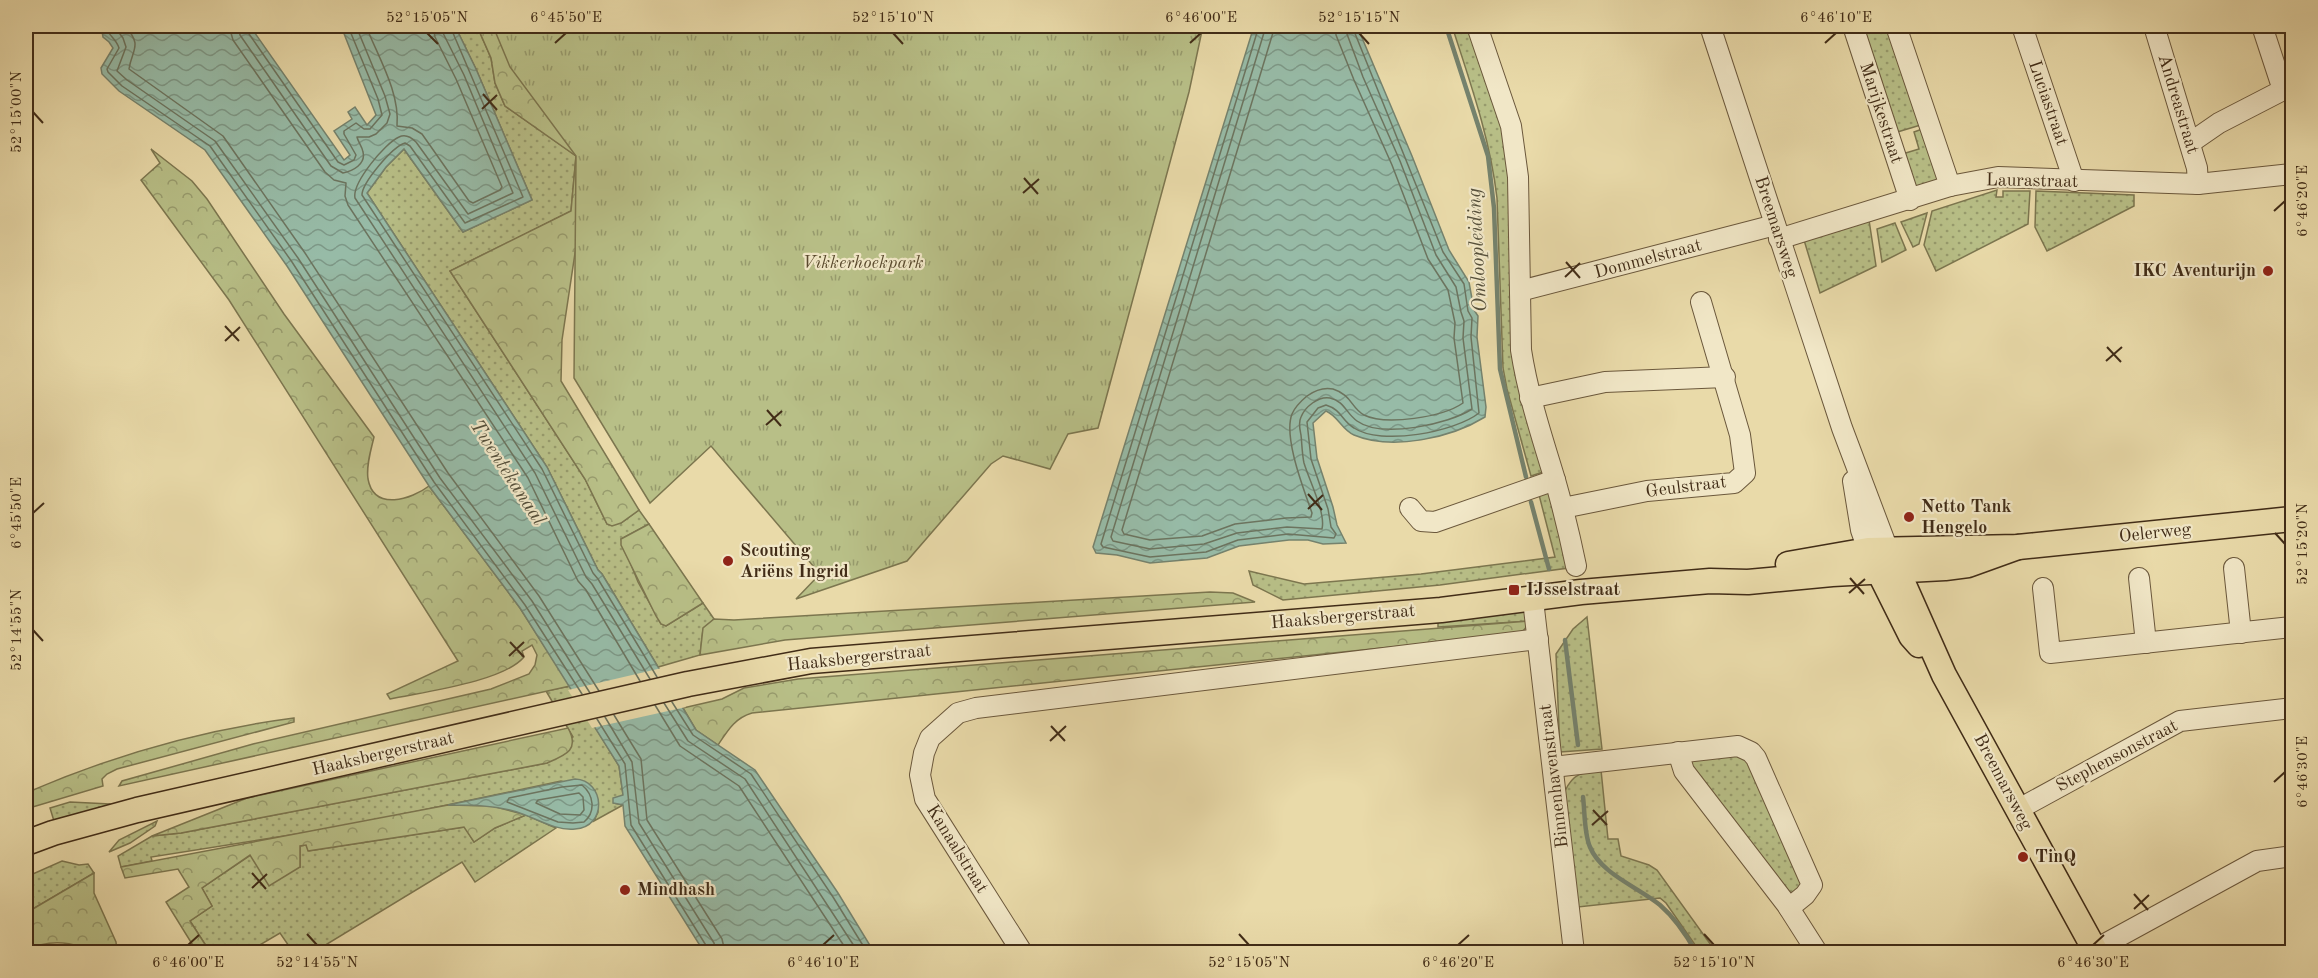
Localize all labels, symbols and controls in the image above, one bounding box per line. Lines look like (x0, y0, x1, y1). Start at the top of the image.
text: 52°15'05"N (386, 11, 468, 26)
text: 6°45'50"E (530, 11, 602, 26)
text: 52°15'10"N (852, 11, 934, 26)
text: 6°46'00"E (1165, 11, 1237, 26)
text: 52°15'15"N (1318, 11, 1400, 26)
text: 6°46'10"E (1800, 11, 1872, 26)
street label: Andreastraat (2154, 52, 2202, 156)
street label: Luciastraat (2025, 58, 2071, 148)
street label: Marijkestraat (1856, 60, 1906, 166)
text: 52°15'00"N (10, 71, 25, 153)
text: 6°46'20"E (2296, 165, 2311, 237)
street label: Laurastraat (1986, 171, 2078, 191)
street label: Breemarsweg (1751, 174, 1801, 280)
water label: Omloopleiding (1465, 187, 1491, 313)
street label: Dommelstraat (1592, 236, 1704, 282)
park label: Vikkerhoekpark (802, 254, 924, 272)
place label: IKC Aventurijn (2134, 262, 2256, 280)
marker: IKC Aventurijn (2261, 264, 2275, 278)
water label: Twentekanaal (466, 417, 549, 530)
street label: Geulstraat (1645, 473, 1727, 501)
text: 6°45'50"E (10, 477, 25, 549)
place label: Netto Tank Hengelo (1921, 498, 2012, 537)
text: 52°15'20"N (2296, 503, 2311, 585)
marker: Netto Tank Hengelo (1902, 510, 1916, 524)
street label: Oelerweg (2118, 520, 2192, 546)
place label: Scouting Ariëns Ingrid (740, 542, 849, 581)
marker: Scouting Ariëns Ingrid (721, 554, 735, 568)
place label: IJsselstraat (1526, 581, 1621, 599)
marker: IJsselstraat (1507, 583, 1521, 597)
text: 52°14'55"N (10, 589, 25, 671)
street label: Haaksbergerstraat (1270, 602, 1416, 632)
street label: Haaksbergerstraat (786, 641, 932, 675)
street label: Binnenhavenstraat (1536, 703, 1572, 849)
street label: Stephensonstraat (2053, 716, 2181, 796)
street label: Haaksbergerstraat (310, 729, 456, 779)
street label: Breemarsweg (1970, 731, 2036, 833)
text: 6°46'30"E (2296, 736, 2311, 808)
street label: Kanaalstraat (923, 802, 991, 896)
place label: TinQ (2035, 848, 2076, 866)
marker: TinQ (2016, 850, 2030, 864)
place label: Mindhash (637, 881, 715, 899)
marker: Mindhash (618, 883, 632, 897)
text: 6°46'00"E (152, 956, 224, 971)
text: 52°14'55"N (276, 956, 358, 971)
text: 6°46'10"E (787, 956, 859, 971)
text: 52°15'05"N (1208, 956, 1290, 971)
text: 6°46'20"E (1422, 956, 1494, 971)
text: 52°15'10"N (1673, 956, 1755, 971)
text: 6°46'30"E (2057, 956, 2129, 971)

